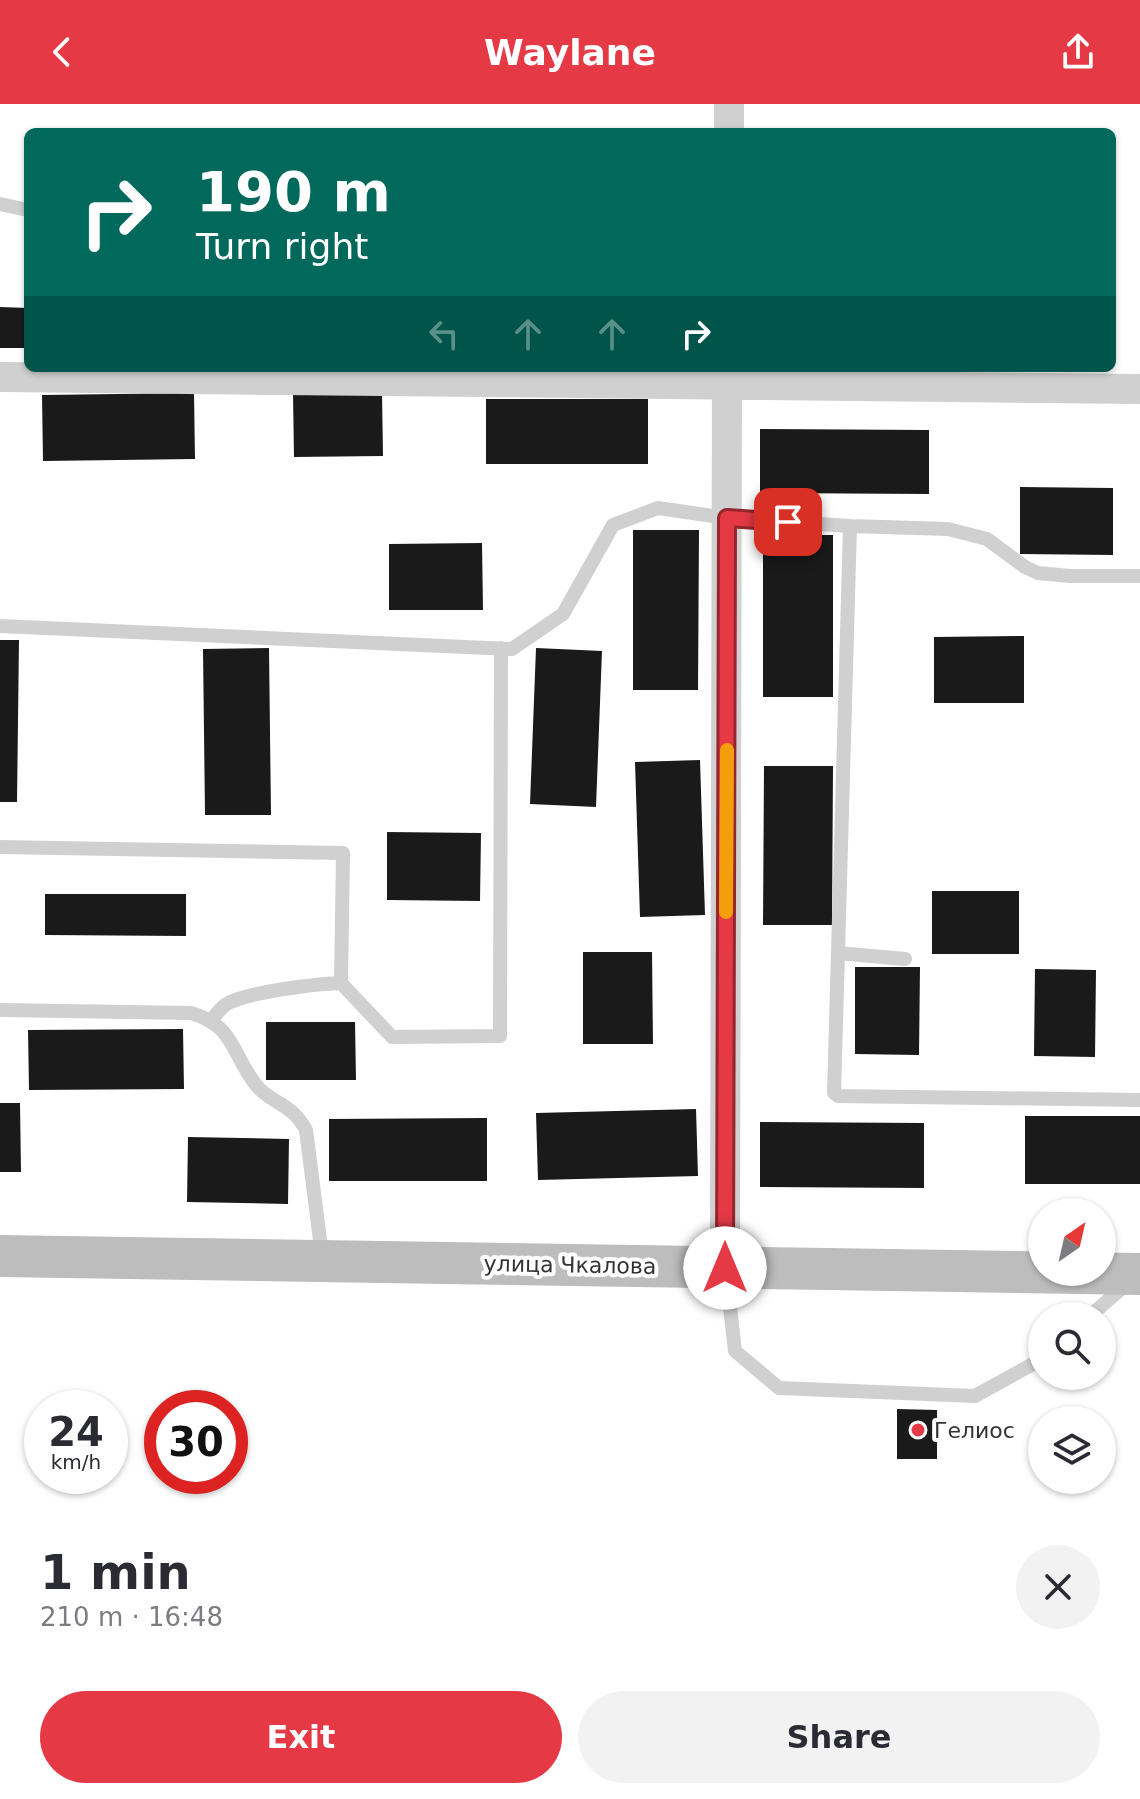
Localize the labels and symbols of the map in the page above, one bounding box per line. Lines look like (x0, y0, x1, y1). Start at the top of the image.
pin (754, 488, 822, 556)
north arrow (1028, 1198, 1116, 1286)
position arrow (683, 1226, 767, 1310)
street label: улица Чкалова (483, 1251, 657, 1279)
speed limit sign: 30 (144, 1390, 248, 1494)
place label: Гелиос (934, 1418, 1015, 1443)
marker: Гелиос (909, 1421, 927, 1439)

